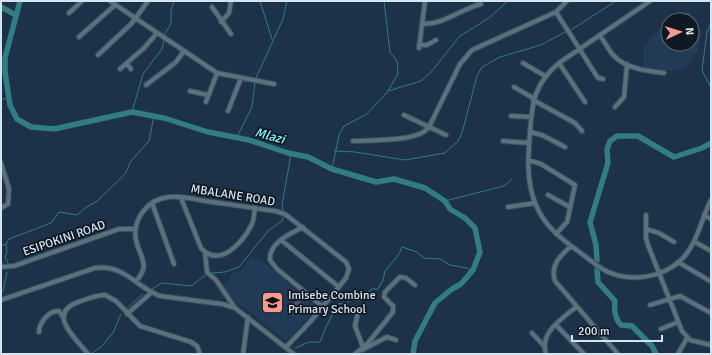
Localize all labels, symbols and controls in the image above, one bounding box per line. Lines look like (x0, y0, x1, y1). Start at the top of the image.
north arrow (660, 12, 700, 52)
text: N (683, 27, 696, 36)
water label: Mlazi (253, 124, 288, 148)
street label: MBALANE ROAD (190, 181, 276, 210)
street label: ESIPOKINI ROAD (21, 217, 108, 260)
place label: Imisebe Combine Primary School (288, 288, 376, 317)
school or university icon: Imisebe Combine Primary School (259, 289, 285, 315)
scale bar (572, 317, 662, 343)
text: 200 m (578, 324, 610, 339)

